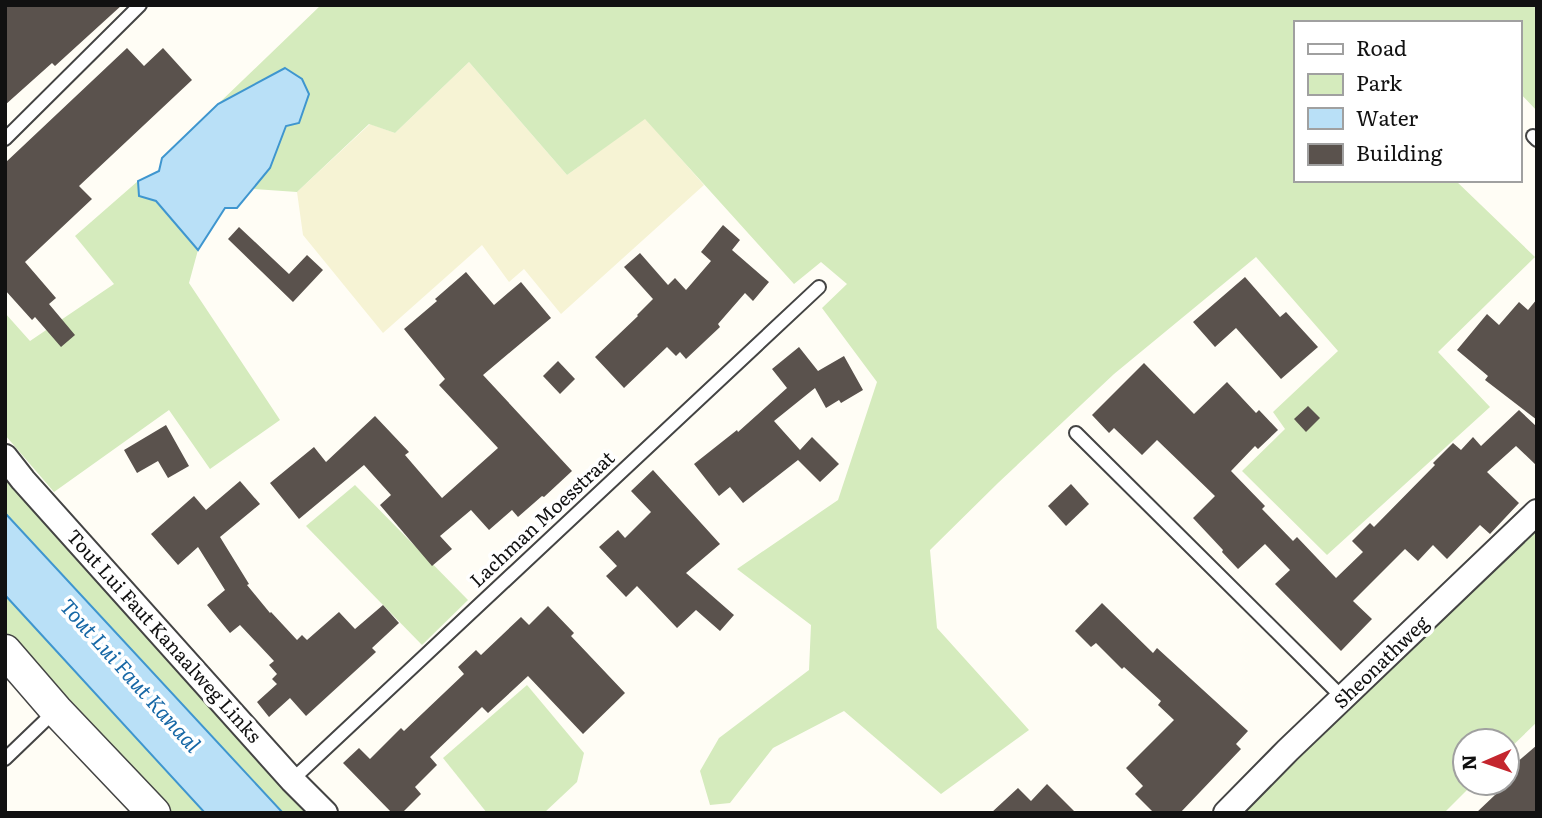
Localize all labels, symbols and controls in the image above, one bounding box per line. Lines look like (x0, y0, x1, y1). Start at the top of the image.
legend (1294, 21, 1521, 182)
text: Road (1356, 31, 1407, 62)
text: Park (1356, 66, 1402, 97)
text: Water (1356, 101, 1418, 132)
text: Building (1356, 136, 1443, 167)
street label: Lachman Moesstraat (463, 443, 620, 593)
street label: Tout Lui Faut Kanaalweg Links (62, 525, 266, 747)
water label: Tout Lui Faut Kanaal (55, 594, 205, 758)
street label: Sheonathweg (1326, 608, 1435, 714)
north arrow (1451, 727, 1521, 797)
text: N (1454, 754, 1482, 771)

